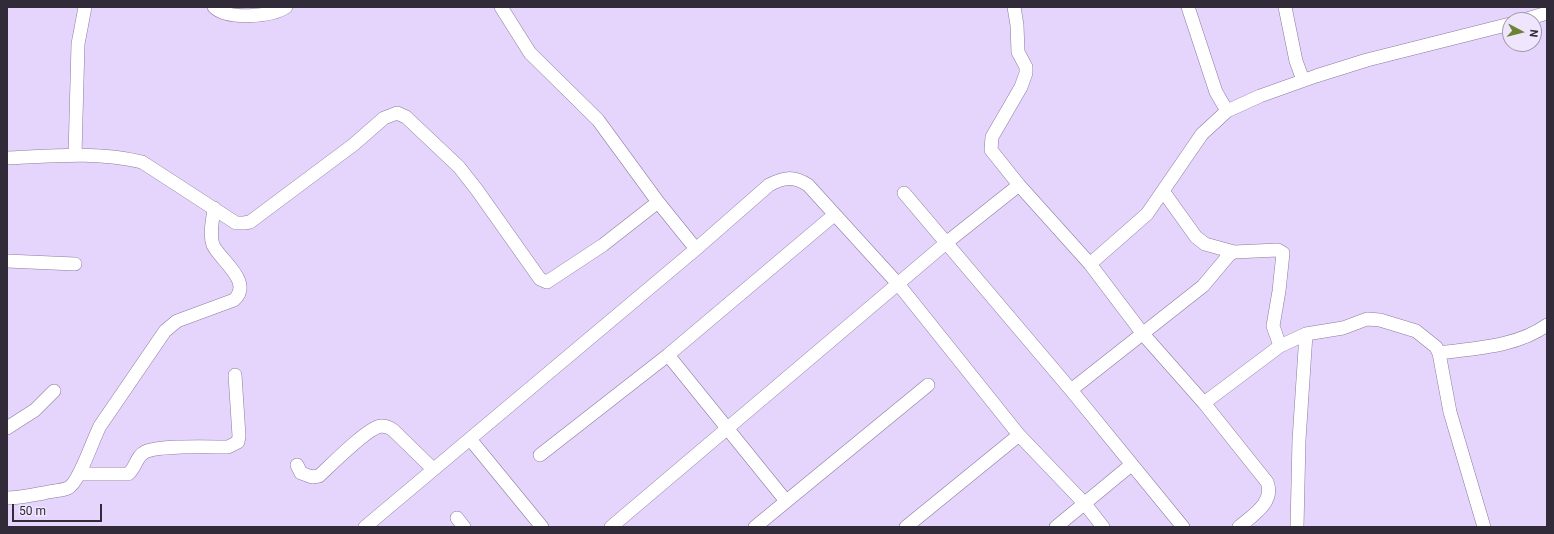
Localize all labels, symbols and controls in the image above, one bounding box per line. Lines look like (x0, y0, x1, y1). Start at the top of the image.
north arrow (1502, 12, 1542, 52)
text: N (1526, 29, 1540, 38)
scale bar (14, 496, 104, 522)
text: 50 m (19, 504, 46, 518)

